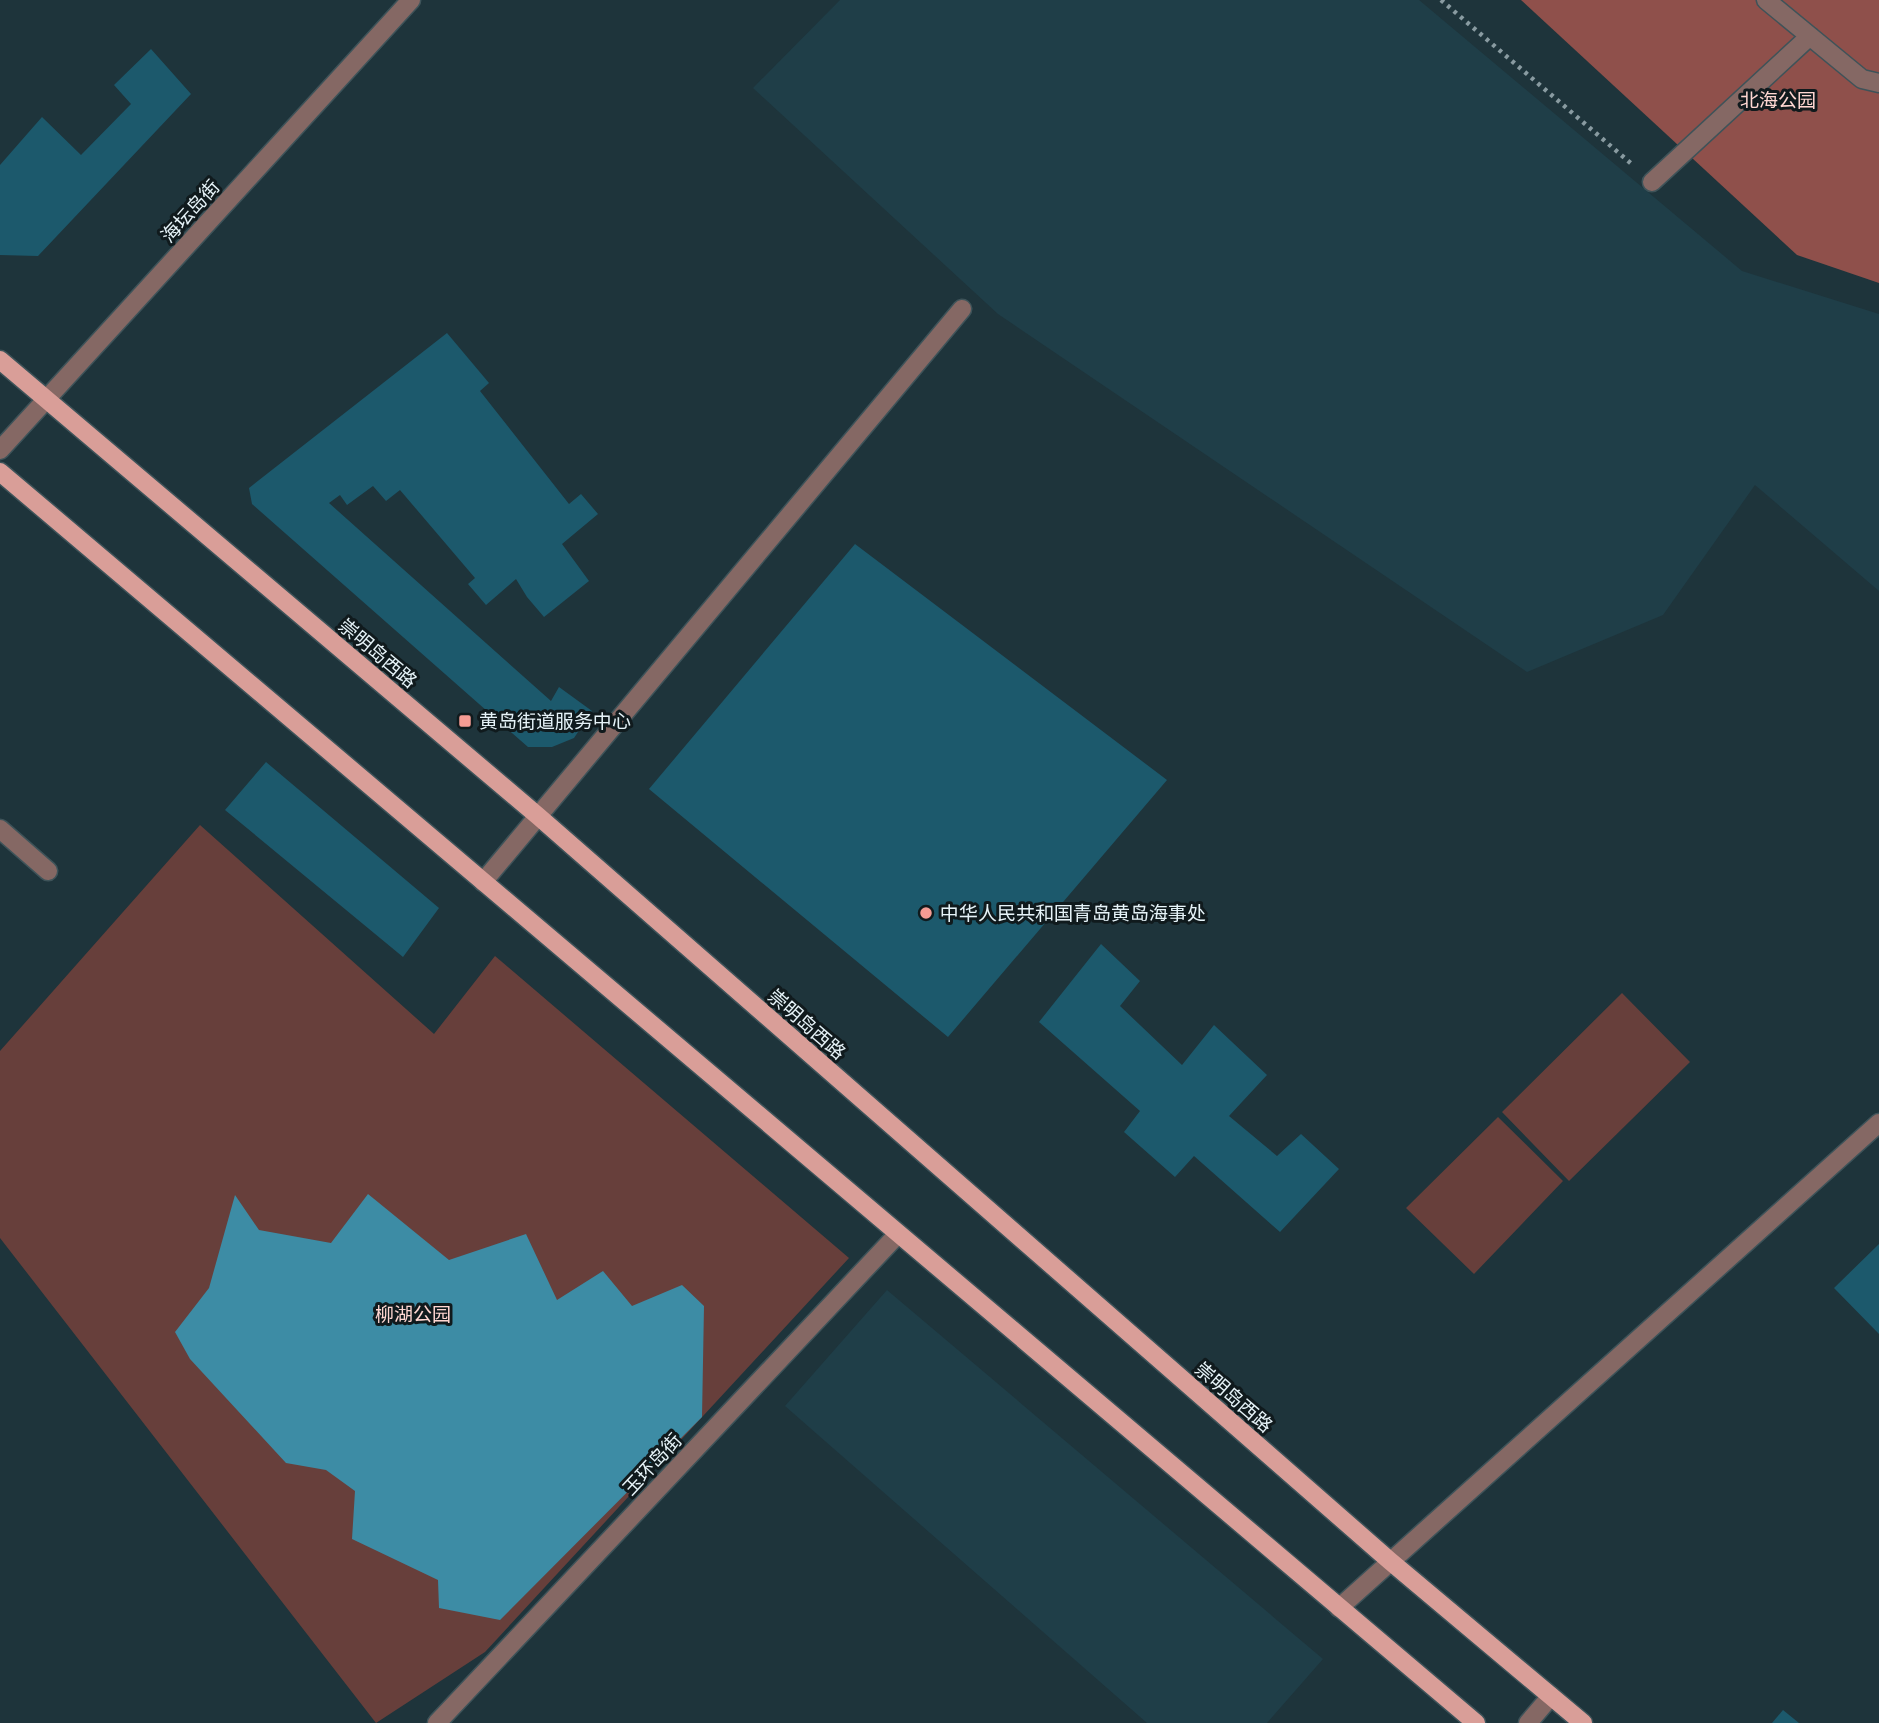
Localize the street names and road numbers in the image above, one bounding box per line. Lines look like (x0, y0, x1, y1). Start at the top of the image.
street label: 海坛岛街 (155, 174, 225, 248)
street label: 崇明岛西路 (333, 613, 423, 693)
street label: 崇明岛西路 (763, 983, 851, 1065)
street label: 崇明岛西路 (1190, 1356, 1278, 1438)
street label: 玉环岛街 (617, 1427, 687, 1501)

